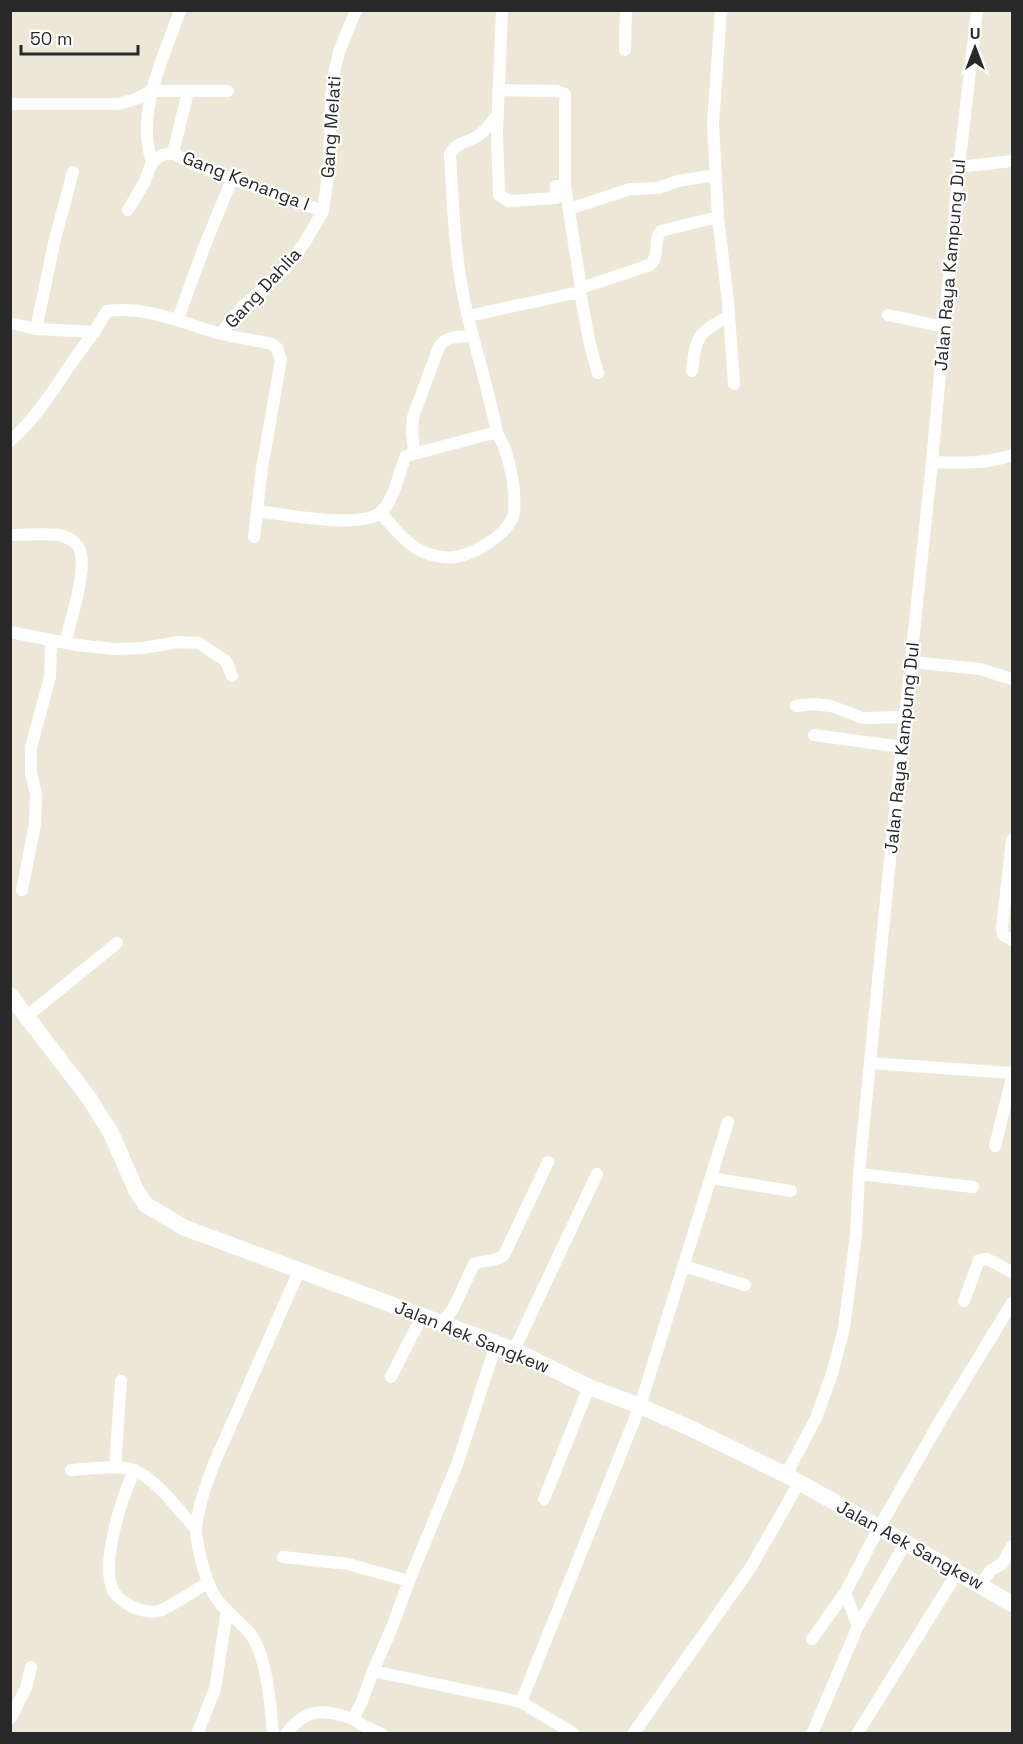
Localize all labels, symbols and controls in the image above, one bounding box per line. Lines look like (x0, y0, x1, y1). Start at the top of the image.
scale bar (21, 18, 138, 56)
north arrow (945, 18, 1005, 78)
text: U (970, 23, 980, 44)
text: 50 m (30, 27, 72, 50)
street label: Gang Melati (315, 75, 346, 179)
street label: Gang Kenanga I (179, 146, 313, 215)
street label: Jalan Raya Kampung Dul (929, 158, 970, 372)
street label: Gang Dahlia (219, 243, 306, 333)
street label: Jalan Raya Kampung Dul (879, 641, 924, 855)
street label: Jalan Aek Sangkew (391, 1295, 553, 1378)
street label: Jalan Aek Sangkew (832, 1494, 988, 1595)

